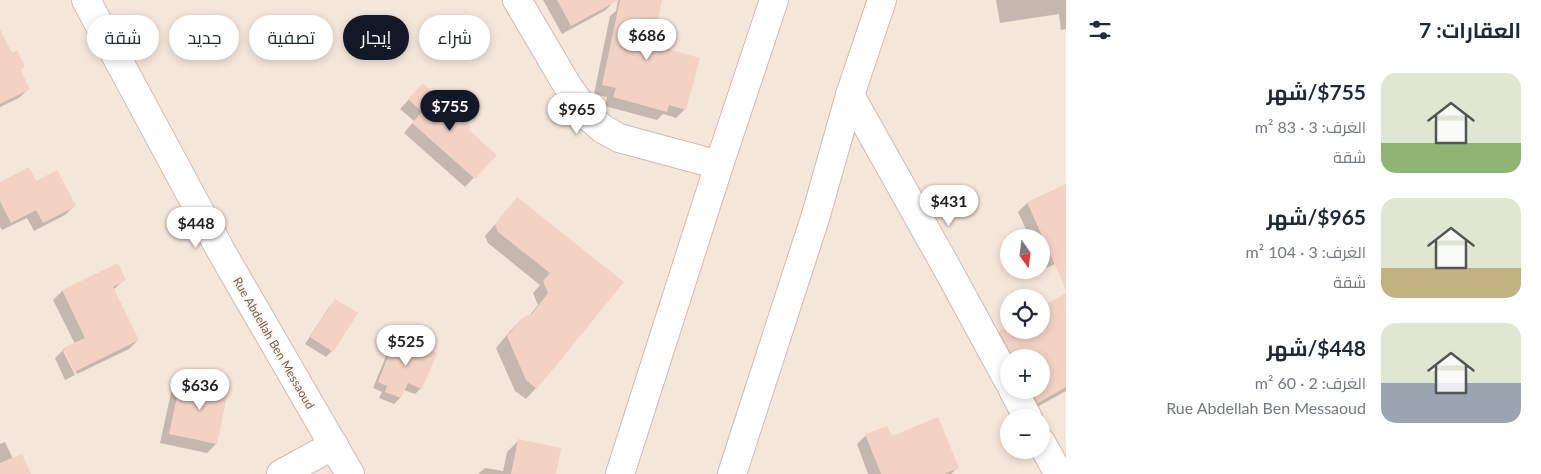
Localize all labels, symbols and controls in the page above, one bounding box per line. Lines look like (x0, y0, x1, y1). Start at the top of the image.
chip: شقة (87, 15, 159, 60)
chip: جديد (169, 15, 239, 60)
chip: تصفية (249, 15, 333, 60)
chip: إيجار (343, 15, 409, 60)
chip: شراء (419, 15, 490, 60)
icon: filters (1086, 16, 1114, 44)
text: العقارات: 7 (1419, 17, 1521, 42)
pin: $686 (617, 18, 677, 61)
text: $686 (628, 25, 666, 44)
text: $755/شهر (1266, 79, 1366, 104)
pin: $755 (420, 90, 480, 132)
pin: $965 (547, 92, 607, 135)
icon: home (1421, 93, 1481, 153)
text: $755 (431, 96, 469, 115)
text: $965 (558, 99, 596, 118)
text: الغرف: 3 · 83 m² (1255, 117, 1366, 136)
text: شقة (1333, 147, 1366, 166)
pin: $431 (919, 184, 979, 227)
text: $431 (930, 191, 968, 210)
text: $965/شهر (1266, 204, 1366, 229)
pin: $448 (166, 206, 226, 249)
text: $448 (177, 213, 215, 232)
icon: home (1421, 218, 1481, 278)
north arrow (1000, 229, 1050, 279)
map controls (1000, 229, 1050, 459)
text: الغرف: 3 · 104 m² (1246, 242, 1366, 261)
text: شقة (1333, 272, 1366, 291)
street label: Rue Abdellah Ben Messaoud (230, 274, 318, 412)
button: locate (1000, 289, 1050, 339)
pin: $525 (376, 324, 436, 367)
text: $525 (387, 331, 425, 350)
text: $448/شهر (1266, 335, 1366, 360)
icon: home (1421, 343, 1481, 403)
button: + (1000, 349, 1050, 399)
pin: $636 (170, 368, 230, 411)
text: الغرف: 2 · 60 m² (1255, 373, 1366, 392)
text: $636 (181, 375, 219, 394)
text: Rue Abdellah Ben Messaoud (1166, 398, 1366, 417)
button: − (1000, 409, 1050, 459)

